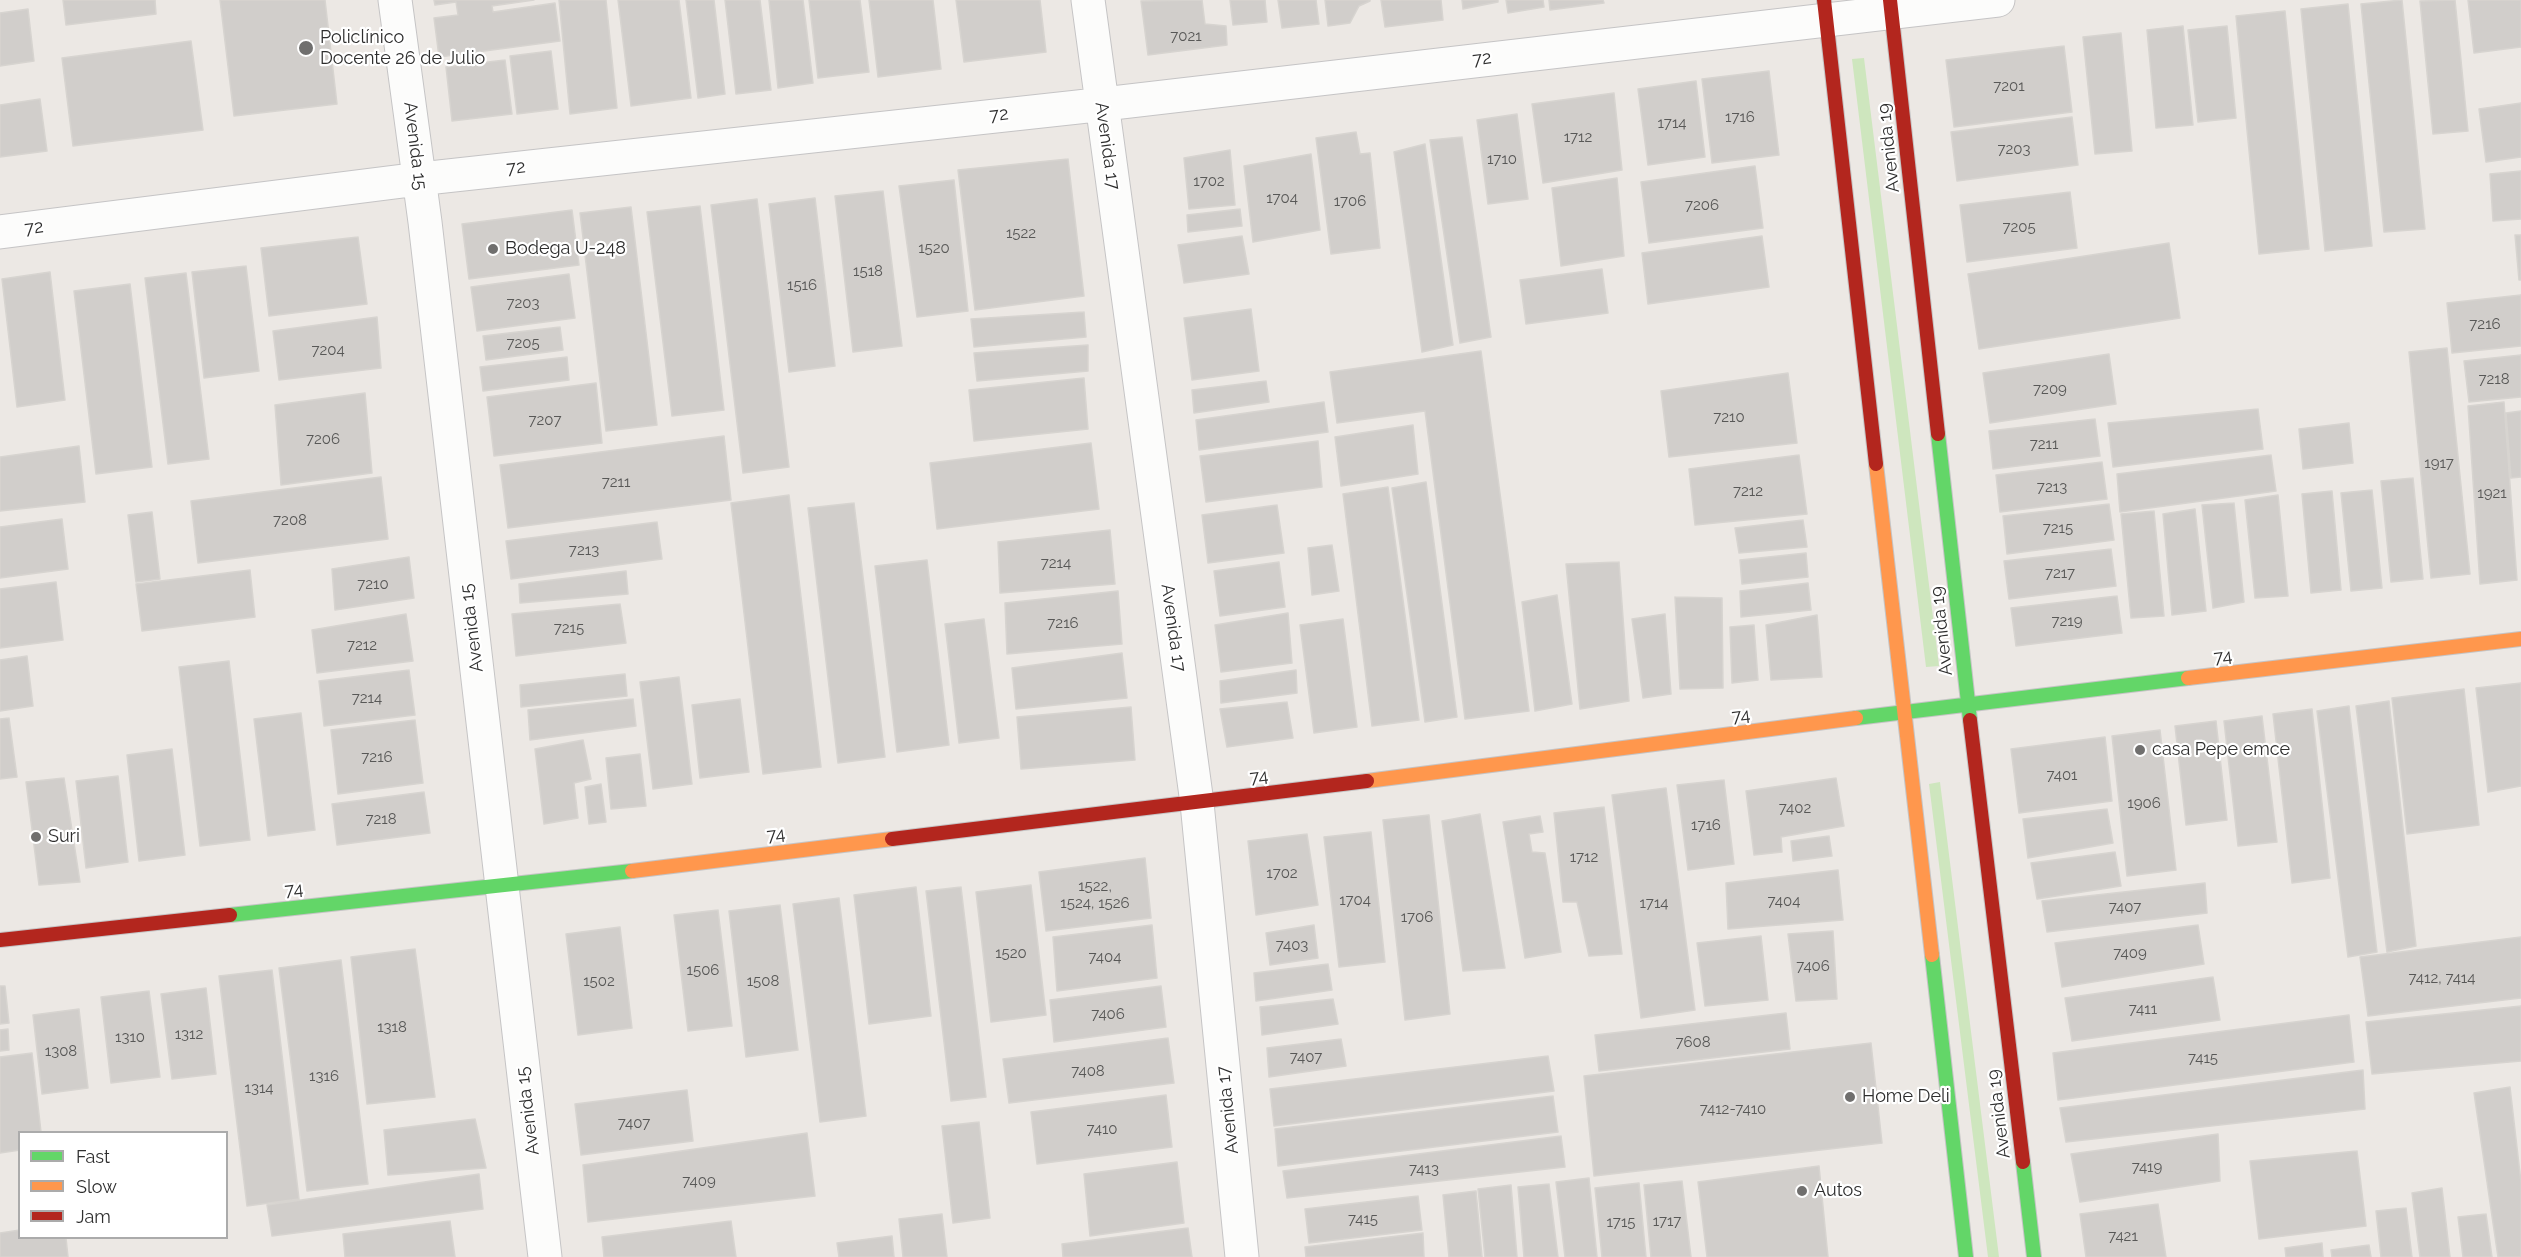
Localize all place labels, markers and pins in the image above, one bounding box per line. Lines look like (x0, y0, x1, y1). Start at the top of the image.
place label: Policlínico Docente 26 de Julio (320, 27, 485, 70)
marker: Policlínico Docente 26 de Julio (297, 39, 315, 57)
place label: Bodega U-248 (505, 238, 626, 260)
marker: Bodega U-248 (486, 242, 500, 256)
place label: casa Pepe emce (2152, 739, 2290, 761)
marker: casa Pepe emce (2133, 743, 2147, 757)
place label: Suri (48, 826, 80, 848)
marker: Suri (29, 830, 43, 844)
place label: Home Deli (1862, 1086, 1950, 1108)
marker: Home Deli (1843, 1090, 1857, 1104)
place label: Autos (1814, 1180, 1862, 1202)
marker: Autos (1795, 1184, 1809, 1198)

